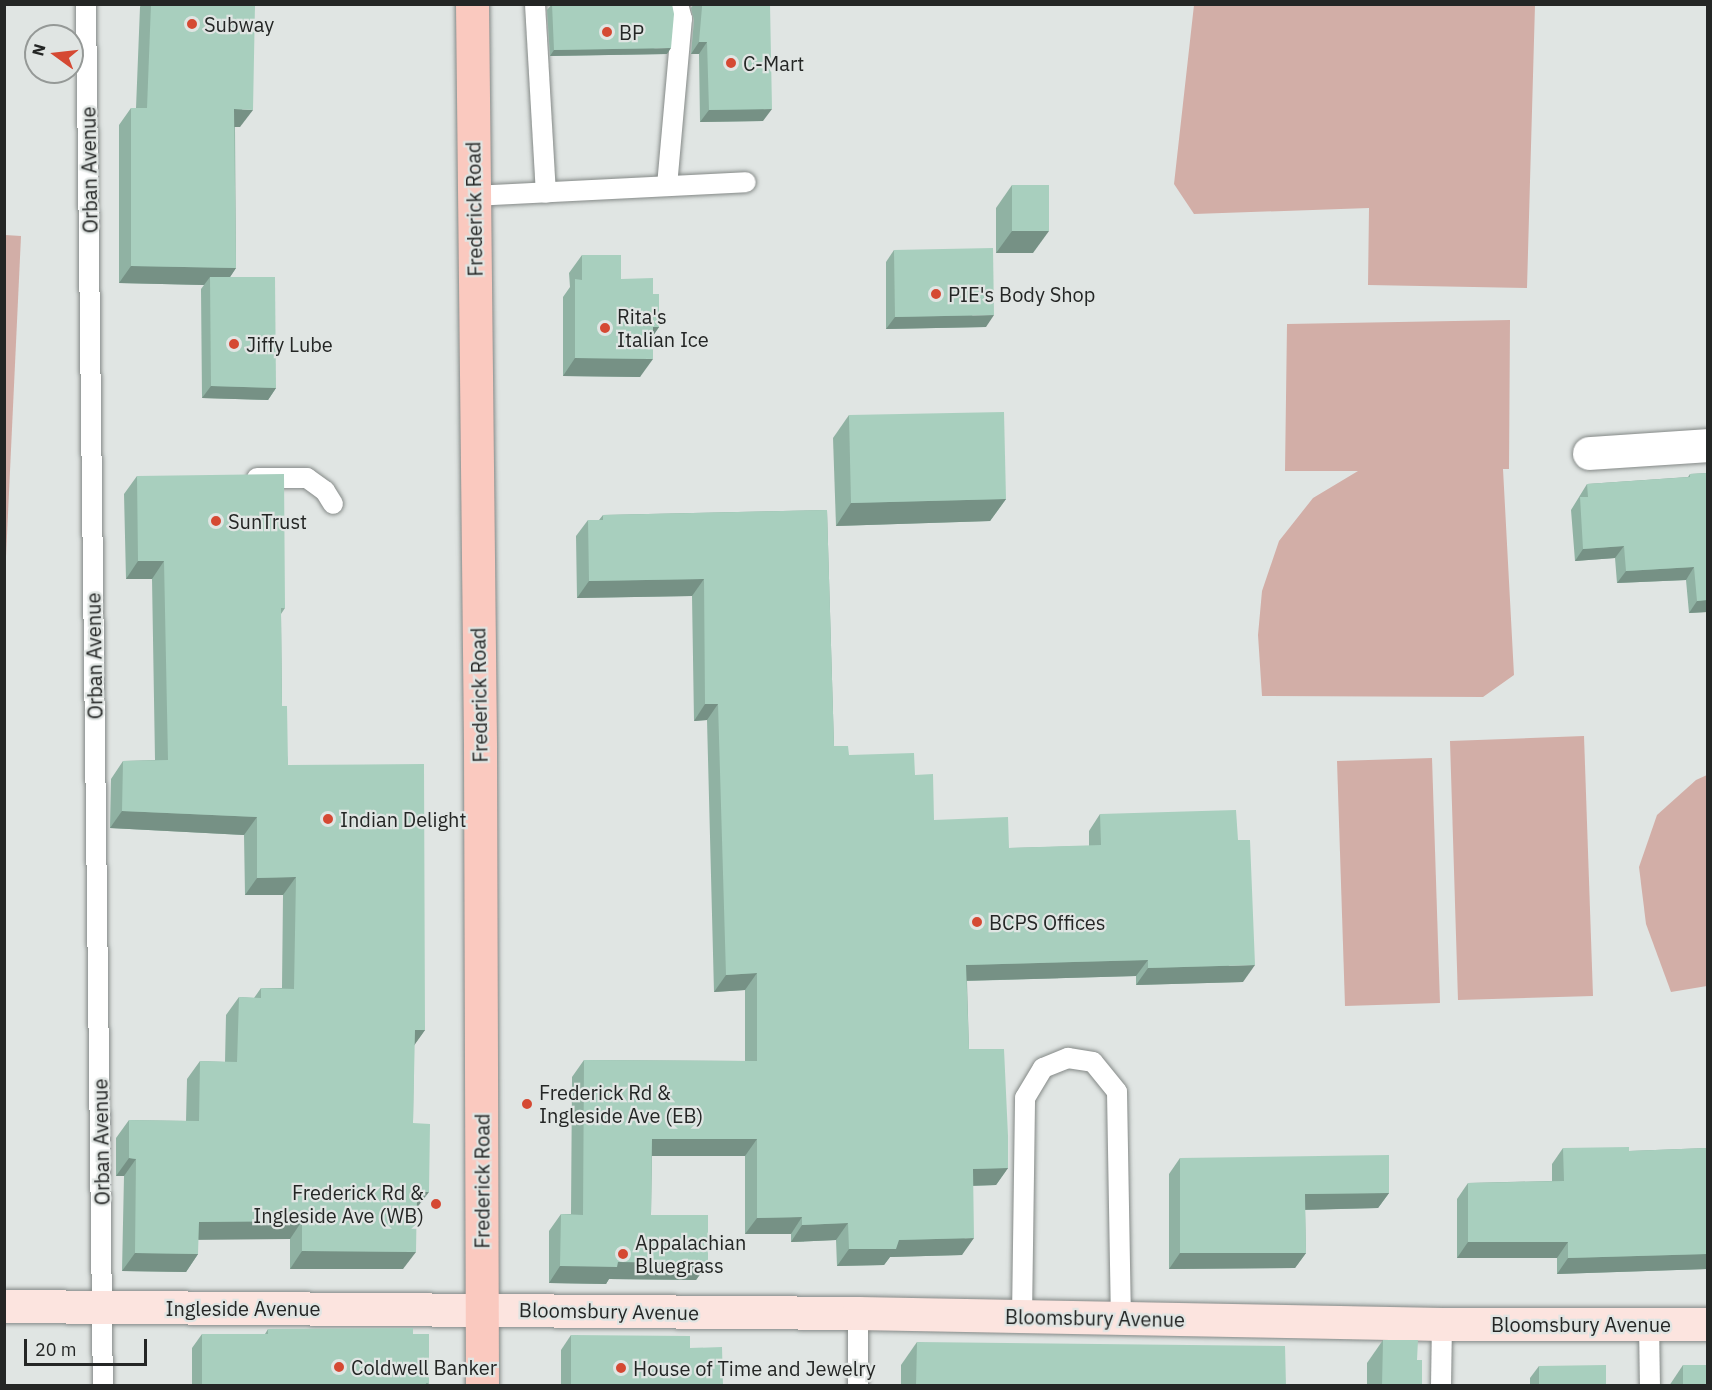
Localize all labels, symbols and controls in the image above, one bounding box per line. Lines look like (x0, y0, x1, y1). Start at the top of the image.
place label: Subway (204, 12, 274, 36)
marker: Subway (185, 17, 199, 31)
place label: BP (619, 20, 644, 44)
north arrow (24, 24, 84, 84)
marker: BP (600, 25, 614, 39)
text: N (27, 42, 50, 58)
place label: C-Mart (743, 51, 804, 75)
marker: C-Mart (724, 56, 738, 70)
street label: Orban Avenue (76, 106, 102, 234)
street label: Frederick Road (461, 141, 487, 277)
place label: PIE's Body Shop (948, 282, 1095, 306)
marker: PIE's Body Shop (929, 287, 943, 301)
place label: Rita's Italian Ice (617, 304, 709, 351)
marker: Rita's Italian Ice (598, 321, 612, 335)
place label: Jiffy Lube (246, 332, 333, 356)
marker: Jiffy Lube (227, 337, 241, 351)
place label: SunTrust (228, 509, 307, 533)
marker: SunTrust (209, 514, 223, 528)
street label: Orban Avenue (81, 592, 107, 720)
street label: Frederick Road (466, 627, 492, 763)
place label: Indian Delight (340, 807, 466, 831)
marker: Indian Delight (321, 812, 335, 826)
place label: BCPS Offices (989, 910, 1106, 934)
marker: BCPS Offices (970, 915, 984, 929)
street label: Orban Avenue (88, 1078, 114, 1206)
place label: Frederick Rd & Ingleside Ave (EB) (539, 1080, 703, 1127)
marker: Frederick Rd & Ingleside Ave (EB) (520, 1097, 534, 1111)
street label: Frederick Road (470, 1113, 494, 1249)
place label: Frederick Rd & Ingleside Ave (WB) (253, 1180, 424, 1227)
marker: Frederick Rd & Ingleside Ave (WB) (429, 1197, 443, 1211)
place label: Appalachian Bluegrass (635, 1230, 746, 1277)
marker: Appalachian Bluegrass (616, 1247, 630, 1261)
street label: Ingleside Avenue (165, 1296, 321, 1320)
street label: Bloomsbury Avenue (519, 1297, 699, 1325)
street label: Bloomsbury Avenue (1005, 1304, 1185, 1332)
street label: Bloomsbury Avenue (1491, 1312, 1671, 1336)
scale bar (27, 1327, 150, 1365)
text: 20 m (35, 1338, 77, 1361)
place label: Coldwell Banker (351, 1355, 497, 1379)
place label: House of Time and Jewelry (633, 1356, 876, 1380)
marker: Coldwell Banker (332, 1360, 346, 1374)
marker: House of Time and Jewelry (614, 1361, 628, 1375)

